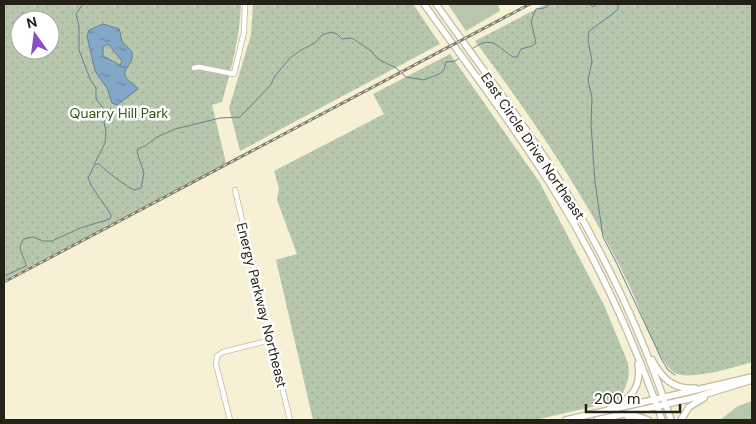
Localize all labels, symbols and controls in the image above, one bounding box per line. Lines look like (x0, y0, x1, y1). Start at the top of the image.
north arrow (10, 10, 60, 60)
text: N (25, 12, 39, 32)
street label: East Circle Drive Northeast (477, 69, 589, 223)
park label: Quarry Hill Park (70, 104, 168, 122)
street label: Energy Parkway Northeast (233, 220, 291, 390)
scale bar (586, 382, 680, 414)
text: 200 m (594, 389, 640, 409)

